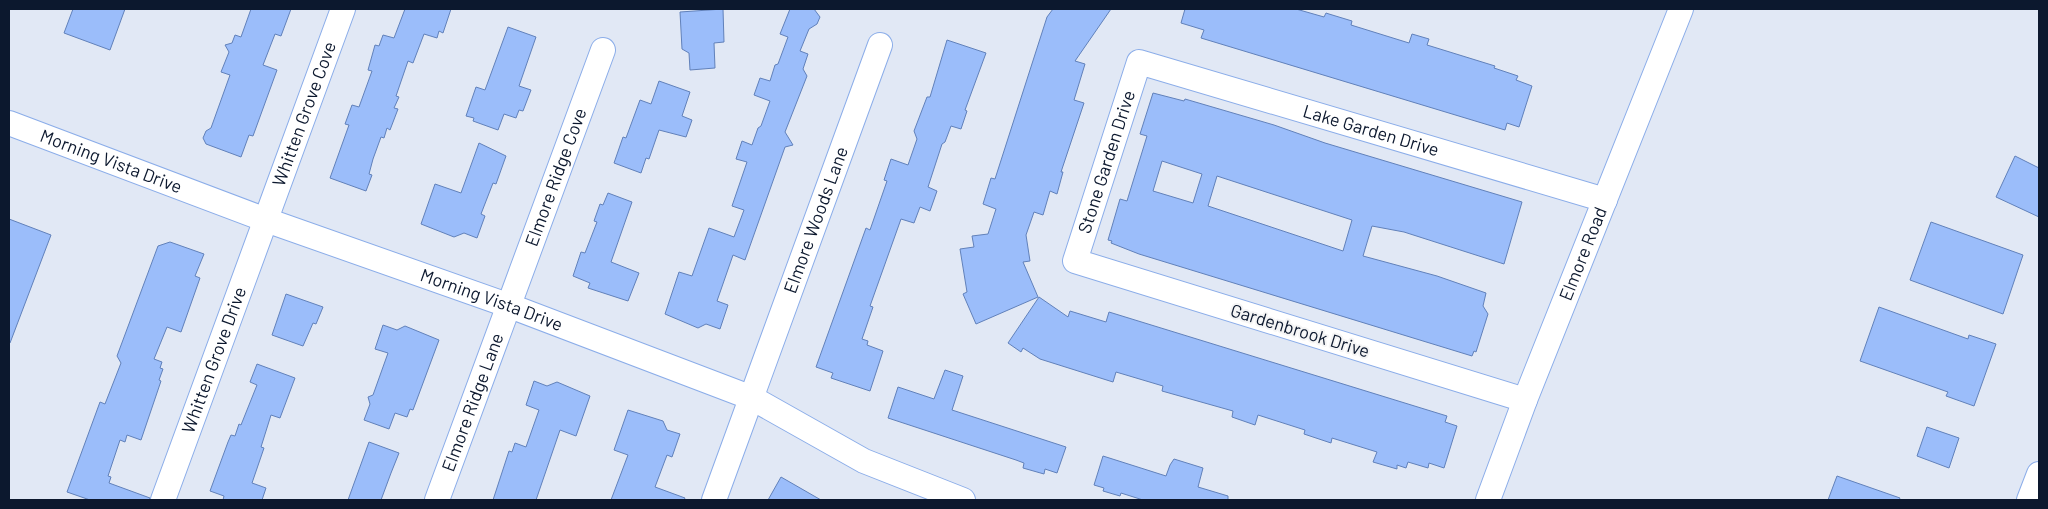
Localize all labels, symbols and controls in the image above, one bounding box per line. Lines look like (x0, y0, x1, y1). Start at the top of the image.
street label: Whitten Grove Cove (267, 38, 340, 189)
street label: Stone Garden Drive (1073, 87, 1139, 236)
street label: Lake Garden Drive (1301, 99, 1442, 160)
street label: Elmore Ridge Cove (520, 105, 591, 249)
street label: Morning Vista Drive (37, 124, 185, 197)
street label: Elmore Woods Lane (778, 143, 852, 296)
street label: Elmore Road (1554, 203, 1611, 304)
street label: Morning Vista Drive (418, 263, 566, 335)
street label: Whitten Grove Drive (176, 283, 250, 436)
street label: Gardenbrook Drive (1228, 298, 1373, 362)
street label: Elmore Ridge Lane (436, 330, 508, 474)

